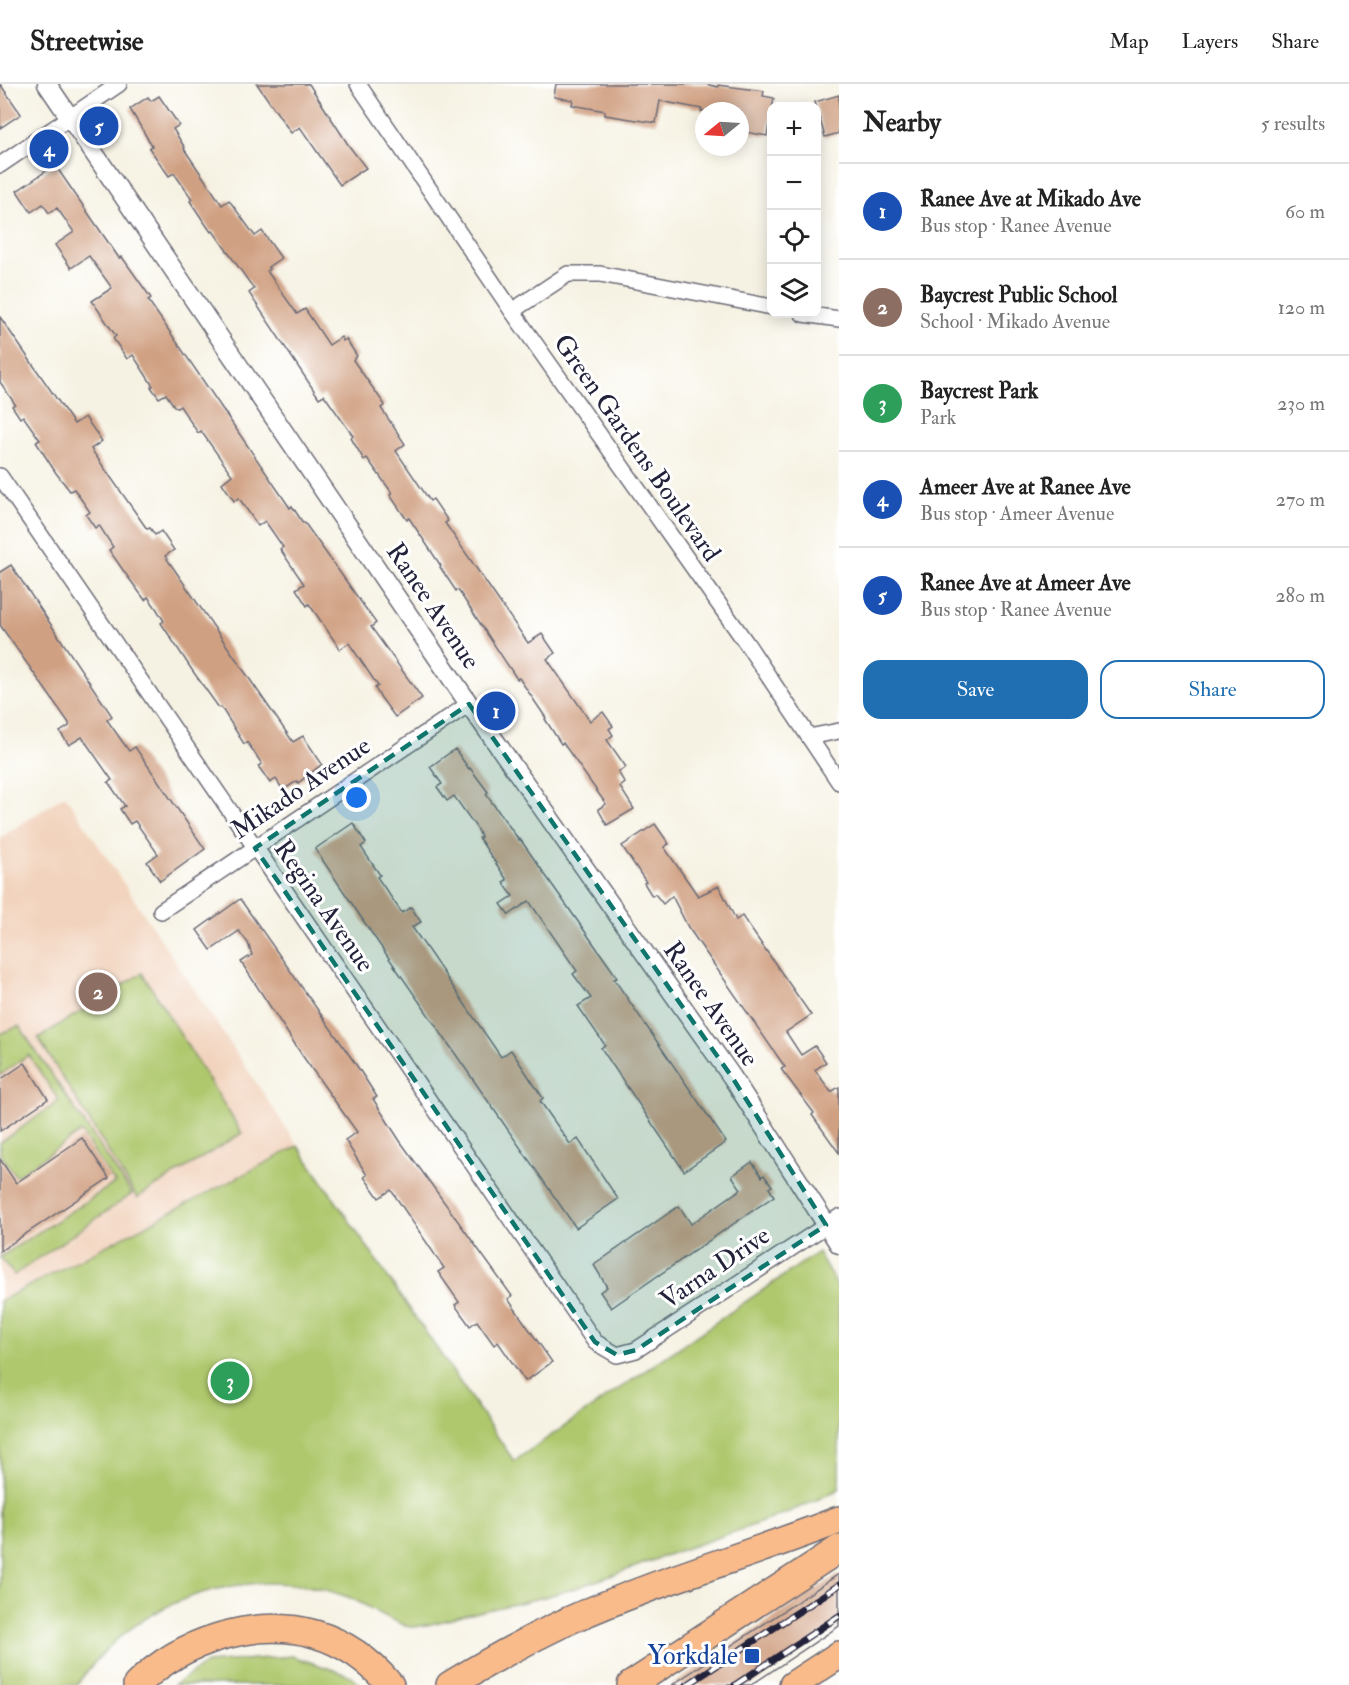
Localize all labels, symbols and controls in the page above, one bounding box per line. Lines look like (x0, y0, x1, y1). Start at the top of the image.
text: Streetwise (30, 24, 144, 59)
text: Map (1109, 28, 1149, 55)
text: Layers (1182, 28, 1238, 55)
text: Share (1271, 28, 1319, 55)
north arrow (695, 102, 749, 156)
map controls (767, 102, 821, 318)
button: + (767, 102, 821, 156)
pin: 5 (80, 104, 118, 148)
text: Nearby (863, 107, 941, 139)
text: 5 results (1261, 111, 1325, 136)
pin: 4 (29, 126, 68, 172)
button: − (767, 156, 821, 210)
text: Ranee Ave at Mikado Ave (920, 185, 1141, 213)
text: 1 (879, 199, 886, 224)
text: 60 m (1285, 199, 1325, 224)
button: locate (767, 210, 821, 264)
text: Bus stop · Ranee Avenue (920, 213, 1112, 238)
button: layers (767, 264, 821, 318)
text: Baycrest Public School (920, 281, 1117, 309)
text: 2 (877, 295, 888, 320)
text: 120 m (1278, 295, 1325, 320)
text: School · Mikado Avenue (920, 309, 1110, 334)
street label: Green Gardens Boulevard (546, 328, 728, 568)
text: Baycrest Park (920, 377, 1038, 405)
text: 3 (879, 391, 886, 416)
text: 230 m (1277, 391, 1325, 416)
text: Park (920, 405, 956, 430)
text: Ameer Ave at Ranee Ave (920, 473, 1131, 501)
text: 4 (877, 487, 888, 512)
text: 270 m (1276, 487, 1325, 512)
text: Bus stop · Ameer Avenue (920, 501, 1114, 526)
street label: Ranee Avenue (379, 537, 487, 675)
text: Ranee Ave at Ameer Ave (920, 569, 1131, 597)
text: 5 (878, 583, 887, 608)
text: 280 m (1275, 583, 1325, 608)
text: Bus stop · Ranee Avenue (920, 597, 1112, 622)
button: Save (863, 660, 1088, 719)
button: Share (1100, 660, 1325, 719)
pin: 1 (476, 688, 516, 734)
street label: Mikado Avenue (225, 730, 377, 846)
your location (342, 783, 371, 812)
street label: Regina Avenue (267, 834, 381, 978)
street label: Ranee Avenue (656, 935, 766, 1073)
pin: 2 (78, 970, 118, 1014)
street label: Varna Drive (654, 1220, 776, 1316)
pin: 3 (210, 1358, 250, 1404)
place label: Yorkdale (648, 1640, 738, 1672)
marker: Yorkdale (743, 1647, 761, 1665)

